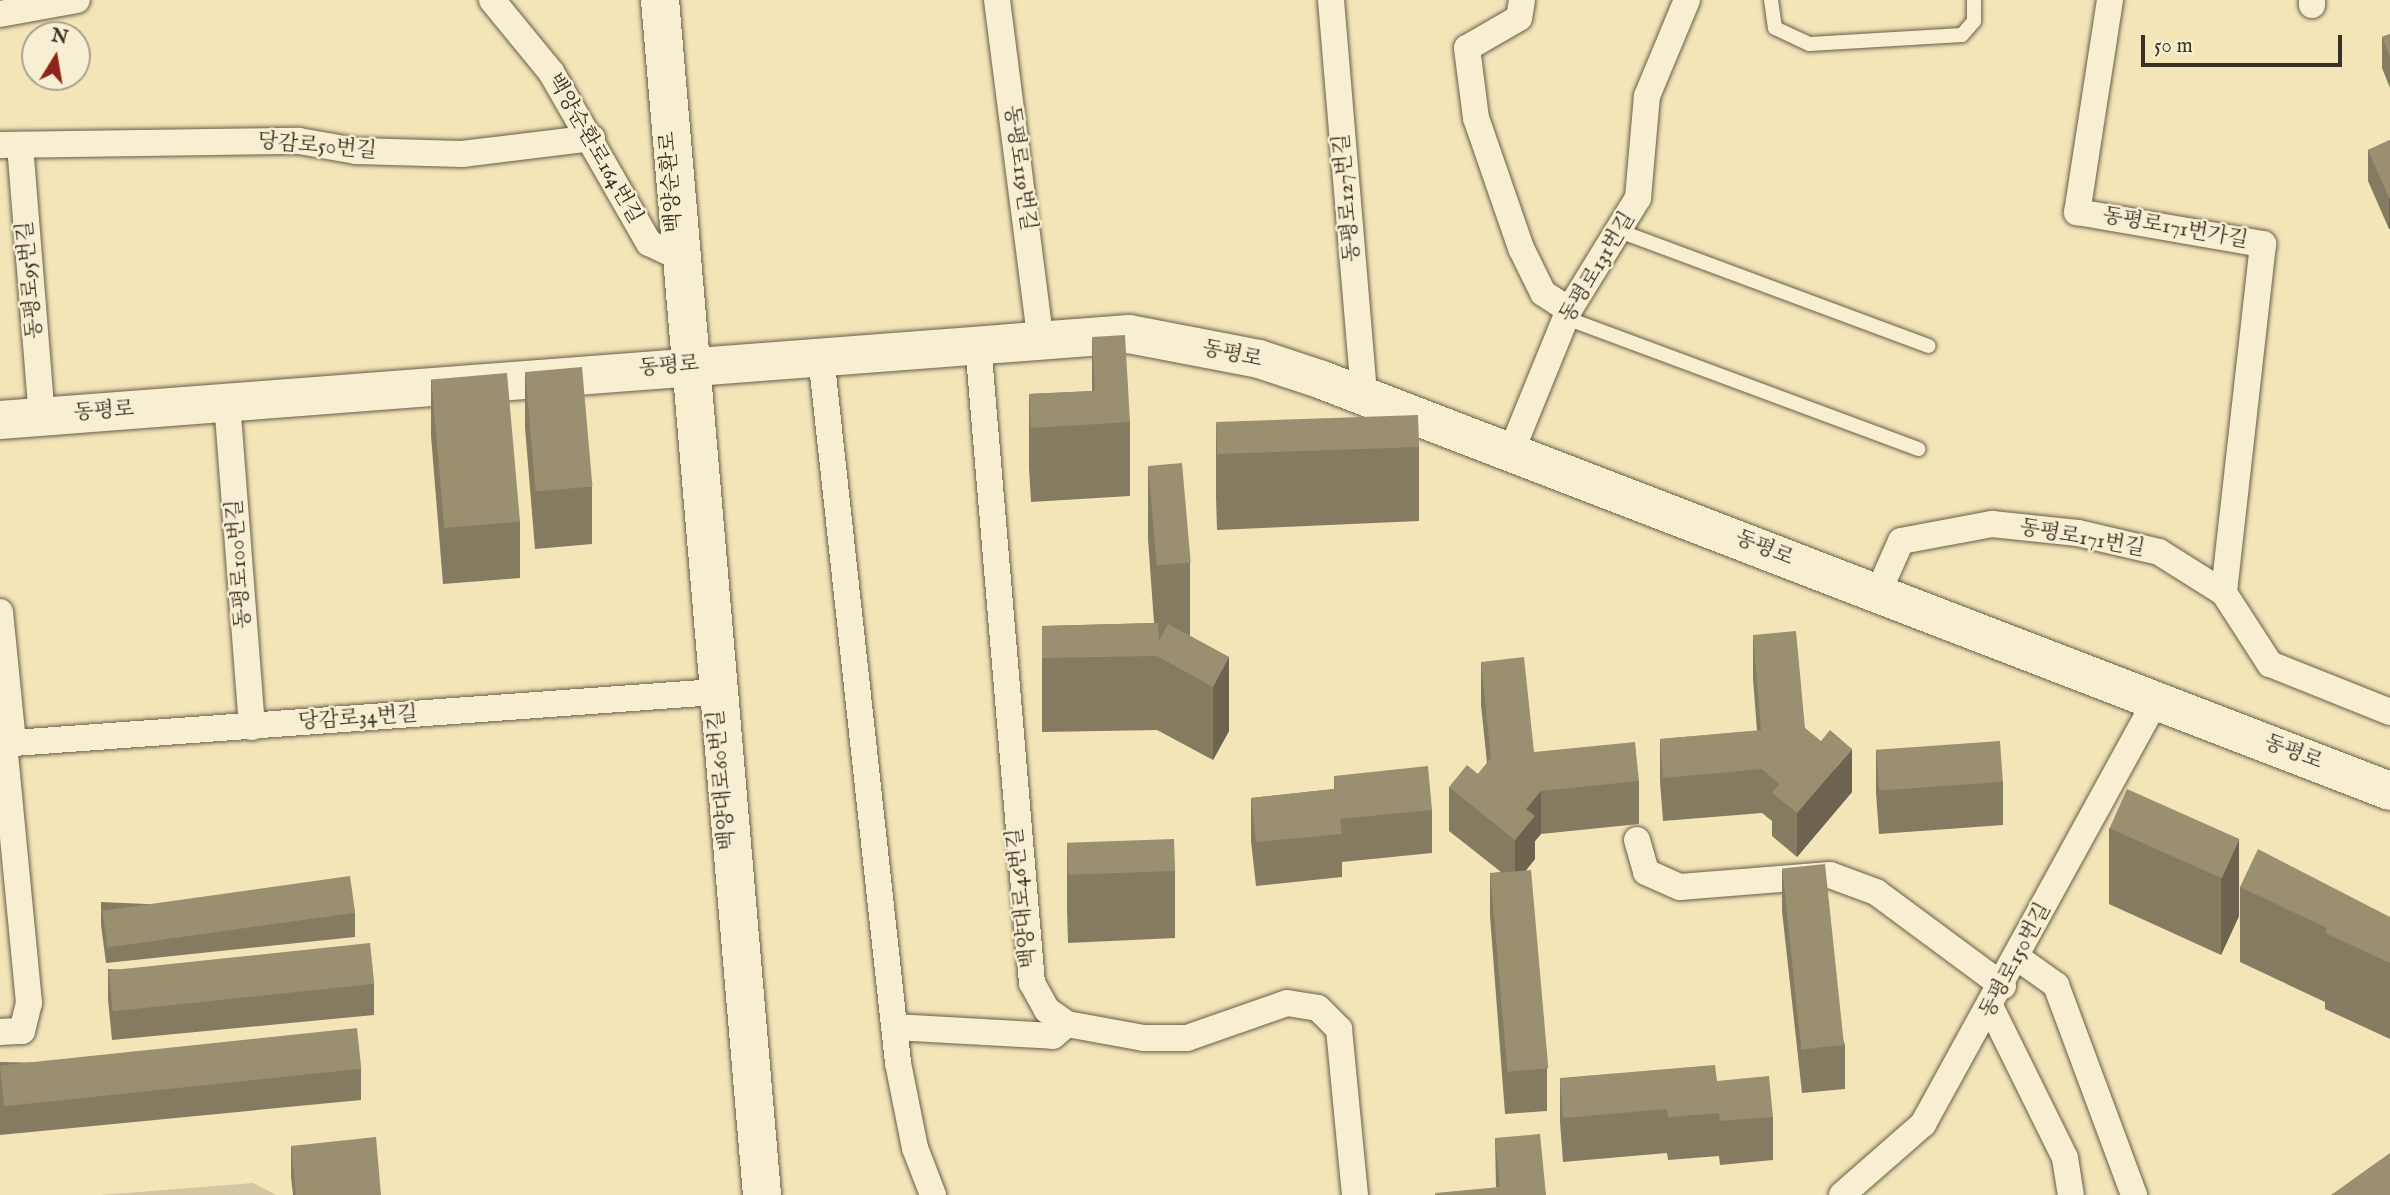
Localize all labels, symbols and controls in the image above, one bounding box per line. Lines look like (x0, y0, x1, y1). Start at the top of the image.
north arrow (21, 21, 91, 91)
scale bar (2145, 21, 2346, 65)
text: N (49, 24, 70, 51)
text: 50 m (2154, 33, 2193, 60)
street label: 백양순환로164번길 (541, 70, 647, 228)
street label: 동평로119번길 (998, 104, 1040, 232)
street label: 당감로50번길 (256, 129, 378, 165)
street label: 백양순환로 (656, 131, 688, 233)
street label: 동평로127번길 (1330, 133, 1366, 263)
street label: 동평로171번가길 (2100, 204, 2250, 254)
street label: 동평로131번길 (1555, 208, 1641, 328)
street label: 동평로95번길 (13, 220, 49, 340)
street label: 동평로 (1200, 336, 1264, 374)
street label: 동평로 (638, 352, 700, 382)
street label: 동평로 (73, 397, 135, 427)
street label: 동평로100번길 (223, 498, 257, 630)
street label: 동평로171번길 (2017, 516, 2147, 562)
street label: 동평로 (1731, 526, 1797, 572)
street label: 당감로34번길 (297, 702, 419, 736)
street label: 백양대로60번길 (704, 709, 742, 851)
street label: 동평로 (2260, 730, 2326, 776)
street label: 백양대로46번길 (1003, 827, 1043, 969)
street label: 동평로150번길 (1975, 899, 2057, 1023)

